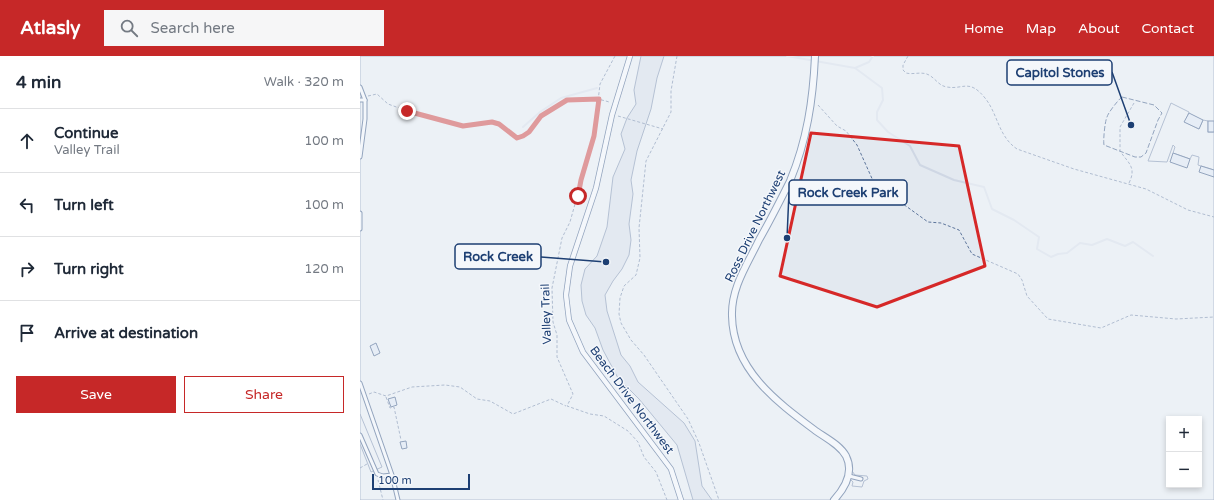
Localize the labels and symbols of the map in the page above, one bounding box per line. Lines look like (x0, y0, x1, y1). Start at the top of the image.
callout: Capitol Stones (1007, 60, 1112, 85)
text: Capitol Stones (1015, 65, 1105, 81)
route end (398, 102, 416, 120)
street label: Ross Drive Northwest (722, 167, 788, 284)
callout: Rock Creek Park (789, 180, 907, 205)
text: Rock Creek Park (797, 185, 899, 201)
route start (569, 187, 587, 205)
callout: Rock Creek (455, 244, 541, 269)
text: Rock Creek (463, 249, 533, 265)
street label: Valley Trail (538, 283, 554, 345)
street label: Beach Drive Northwest (587, 343, 677, 457)
scale bar (372, 472, 470, 491)

